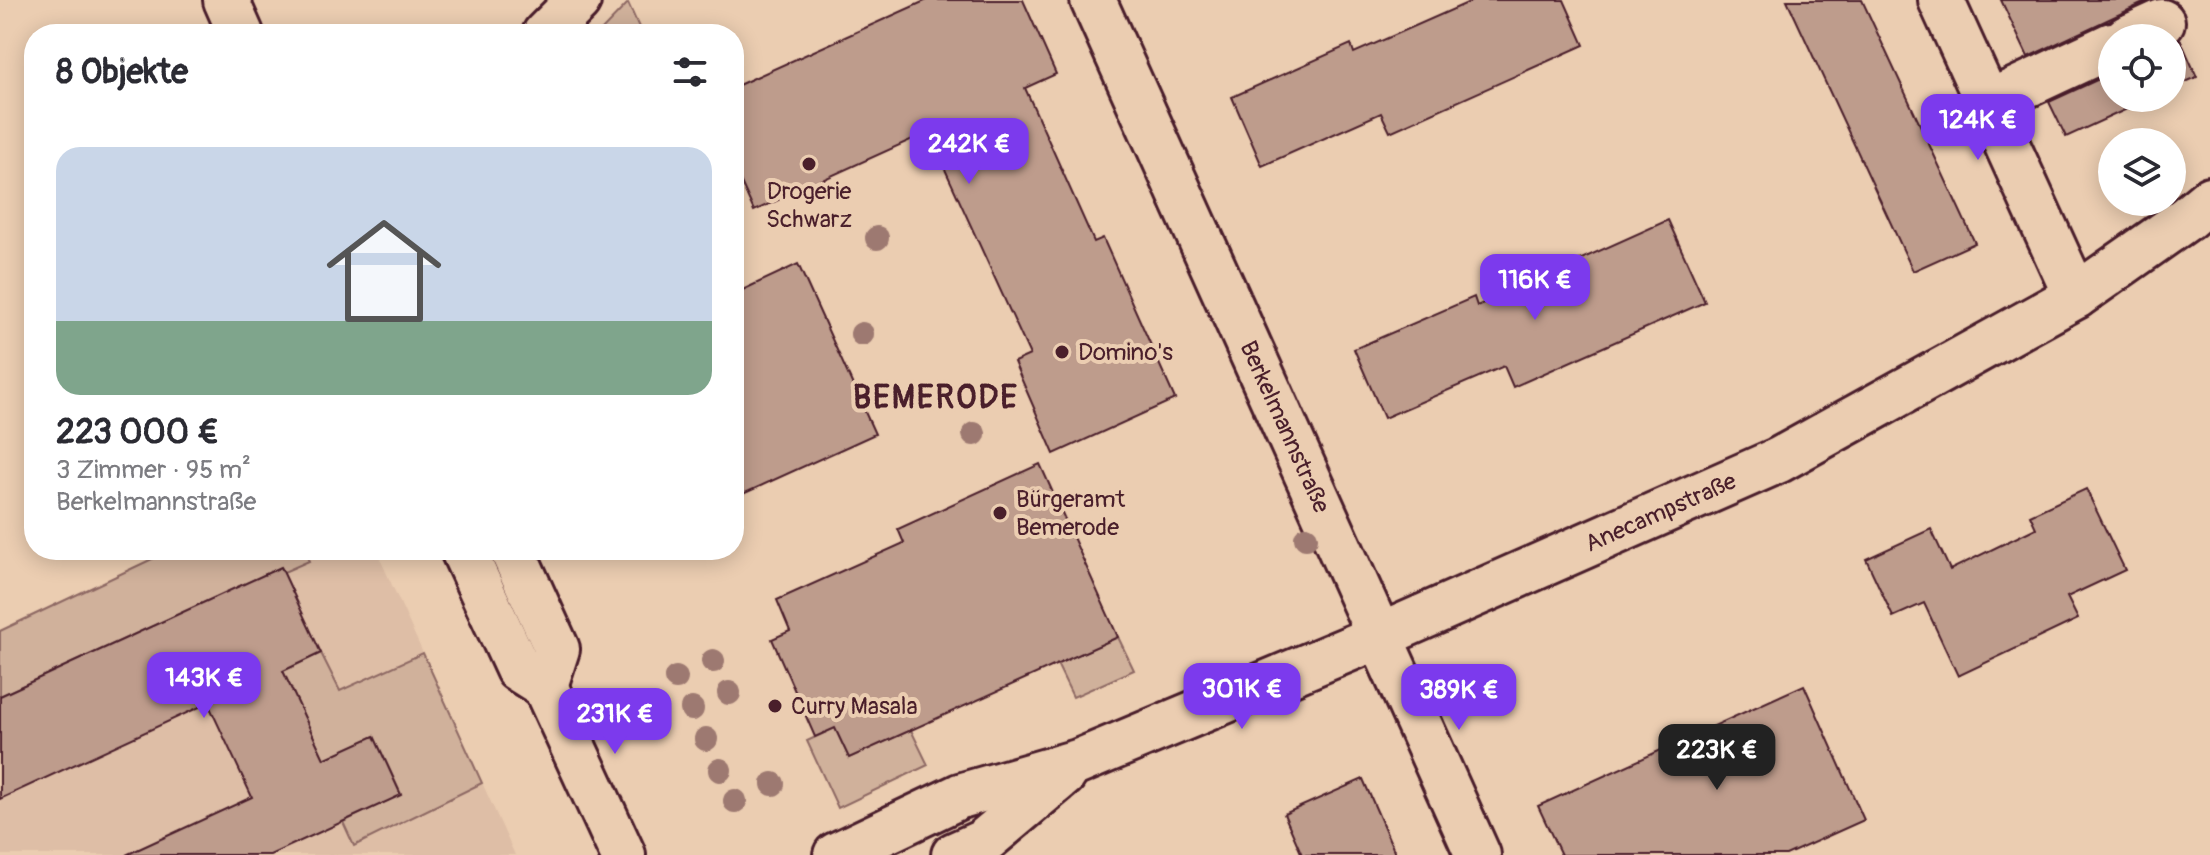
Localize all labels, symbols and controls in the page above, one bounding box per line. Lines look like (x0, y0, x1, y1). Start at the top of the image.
map controls (2098, 24, 2186, 216)
button: locate (2098, 24, 2186, 112)
icon: filters (668, 50, 712, 94)
text: 8 Objekte (56, 51, 188, 94)
pin: 124K € (1913, 94, 2043, 162)
text: 124K € (1939, 104, 2017, 136)
pin: 242K € (904, 118, 1034, 186)
text: 242K € (928, 128, 1010, 160)
button: layers (2098, 128, 2186, 216)
marker: Drogerie Schwarz (800, 155, 818, 173)
place label: Drogerie Schwarz (766, 177, 852, 234)
icon: home (312, 199, 456, 343)
pin: 116K € (1470, 254, 1600, 322)
text: 116K € (1498, 264, 1572, 296)
street label: Berkelmannstraße (1234, 336, 1336, 517)
place label: Domino's (1078, 338, 1173, 367)
marker: Domino's (1053, 343, 1071, 361)
district label: BEMERODE (853, 378, 1019, 418)
text: 223 000 € (56, 411, 219, 454)
text: 3 Zimmer · 95 m² (56, 454, 251, 486)
street label: Anecampstraße (1581, 466, 1741, 558)
place label: Bürgeramt Bemerode (1016, 485, 1126, 542)
text: Berkelmannstraße (56, 486, 256, 518)
marker: Bürgeramt Bemerode (991, 504, 1009, 522)
pin: 143K € (139, 652, 269, 720)
text: 143K € (165, 662, 243, 694)
pin: 301K € (1177, 663, 1307, 731)
pin: 389K € (1394, 664, 1524, 732)
text: 301K € (1202, 673, 1282, 705)
text: 389K € (1419, 674, 1499, 706)
pin: 231K € (550, 688, 680, 756)
place label: Curry Masala (791, 692, 918, 721)
marker: Curry Masala (766, 697, 784, 715)
text: 231K € (577, 698, 653, 730)
pin: 223K € (1652, 724, 1782, 792)
text: 223K € (1676, 734, 1758, 766)

